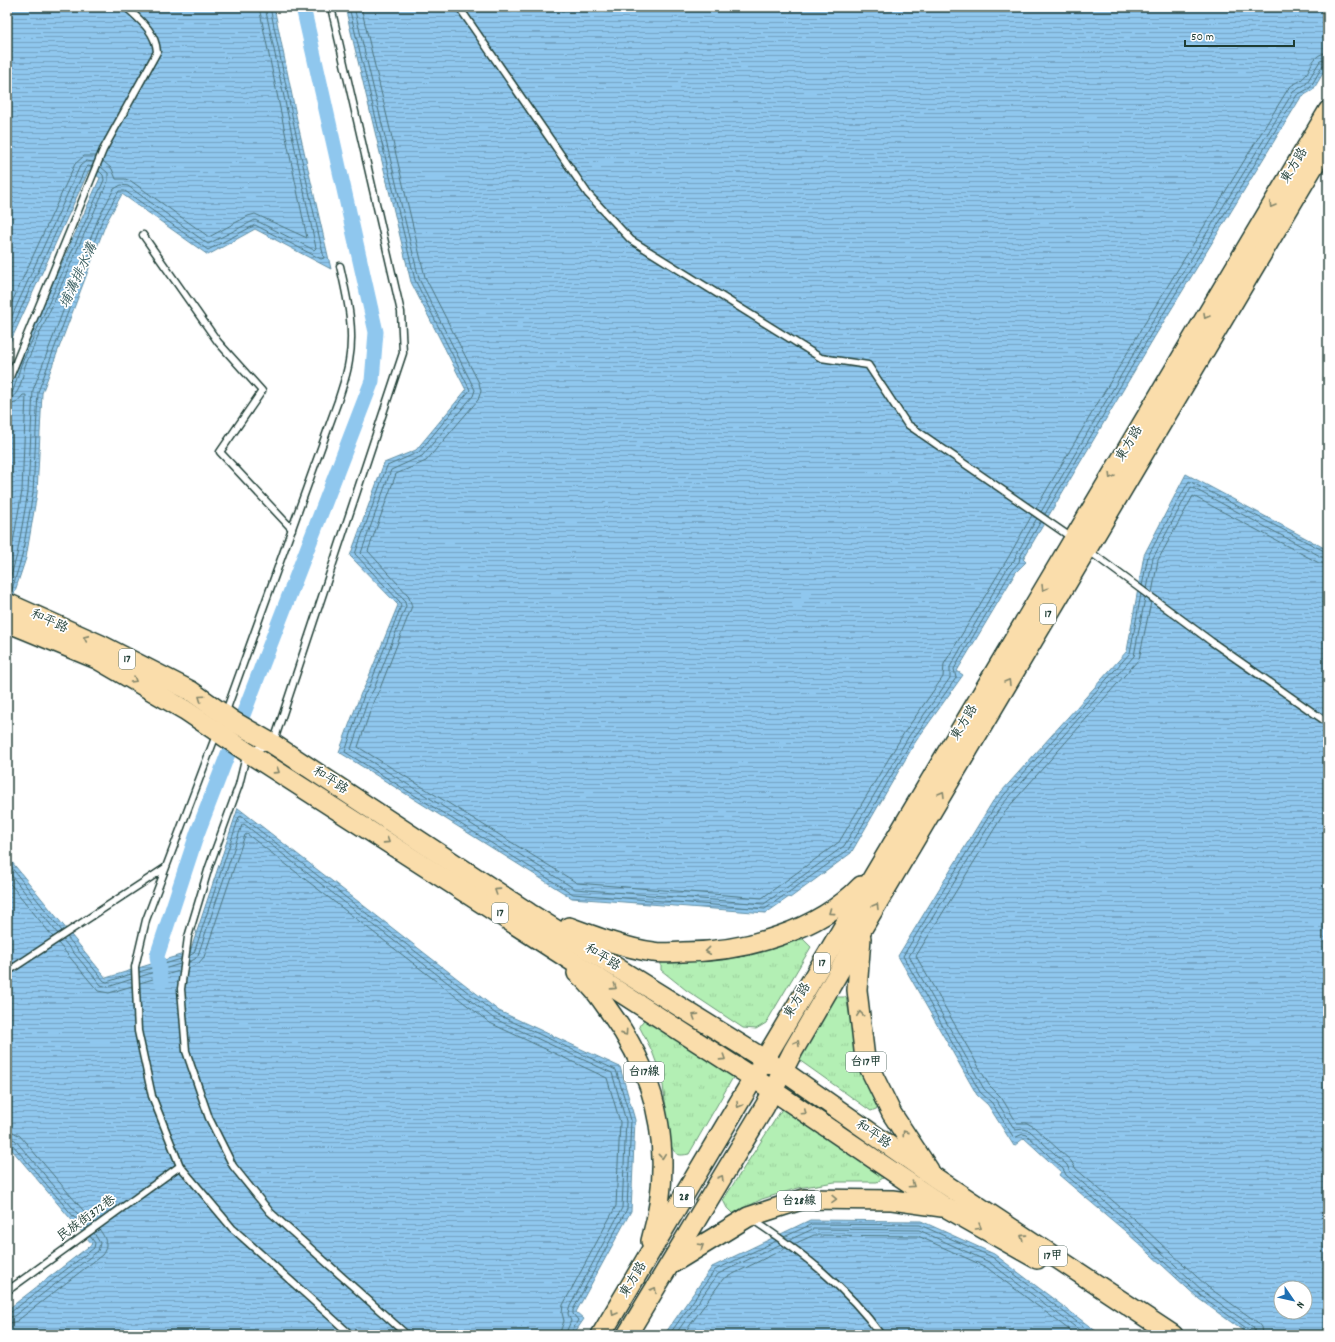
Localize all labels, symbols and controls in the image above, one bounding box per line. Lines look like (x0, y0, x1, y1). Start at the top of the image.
scale bar (1185, 22, 1294, 48)
text: 50 m (1191, 29, 1214, 46)
street label: 東方路 (1277, 144, 1313, 188)
one-way arrow (1270, 201, 1277, 208)
water label: 埔溝排水溝 (55, 239, 103, 312)
one-way arrow (1203, 312, 1210, 319)
street label: 東方路 (1112, 422, 1148, 466)
one-way arrow (1108, 472, 1115, 479)
one-way arrow (1042, 584, 1049, 591)
road number: 17 (1040, 604, 1056, 624)
street label: 和平路 (27, 605, 71, 639)
one-way arrow (82, 635, 90, 643)
road number: 17 (119, 649, 135, 669)
one-way arrow (130, 676, 137, 683)
one-way arrow (1003, 679, 1010, 686)
one-way arrow (198, 695, 205, 703)
street label: 東方路 (947, 701, 983, 745)
street label: 和平路 (308, 762, 352, 800)
one-way arrow (273, 766, 280, 774)
one-way arrow (937, 791, 944, 798)
one-way arrow (383, 836, 390, 844)
one-way arrow (494, 888, 501, 896)
road number: 17 (492, 903, 508, 923)
one-way arrow (871, 903, 878, 910)
one-way arrow (828, 907, 835, 915)
street label: 和平路 (580, 940, 624, 976)
one-way arrow (705, 947, 711, 956)
road number: 17 (814, 953, 830, 973)
street label: 東方路 (780, 979, 816, 1023)
one-way arrow (610, 982, 617, 990)
one-way arrow (855, 1011, 864, 1017)
one-way arrow (693, 1013, 700, 1020)
one-way arrow (621, 1029, 628, 1036)
one-way arrow (793, 1040, 800, 1047)
road number: 台17甲 (846, 1052, 886, 1072)
one-way arrow (719, 1053, 726, 1060)
road number: 台17線 (624, 1062, 664, 1082)
one-way arrow (736, 1101, 743, 1108)
one-way arrow (800, 1107, 807, 1114)
street label: 和平路 (852, 1116, 894, 1154)
one-way arrow (902, 1130, 910, 1137)
one-way arrow (657, 1153, 666, 1159)
one-way arrow (716, 1175, 724, 1182)
one-way arrow (908, 1180, 915, 1188)
road number: 28 (674, 1187, 694, 1207)
street label: 民族街372巷 (54, 1191, 120, 1247)
road number: 台28線 (777, 1191, 821, 1211)
one-way arrow (831, 1195, 837, 1203)
one-way arrow (975, 1222, 982, 1229)
one-way arrow (1021, 1235, 1028, 1242)
one-way arrow (697, 1243, 704, 1251)
road number: 17甲 (1039, 1246, 1067, 1266)
street label: 東方路 (616, 1258, 652, 1302)
north arrow (1273, 1280, 1313, 1320)
one-way arrow (649, 1287, 656, 1294)
text: N (1291, 1298, 1308, 1312)
one-way arrow (612, 1309, 619, 1316)

